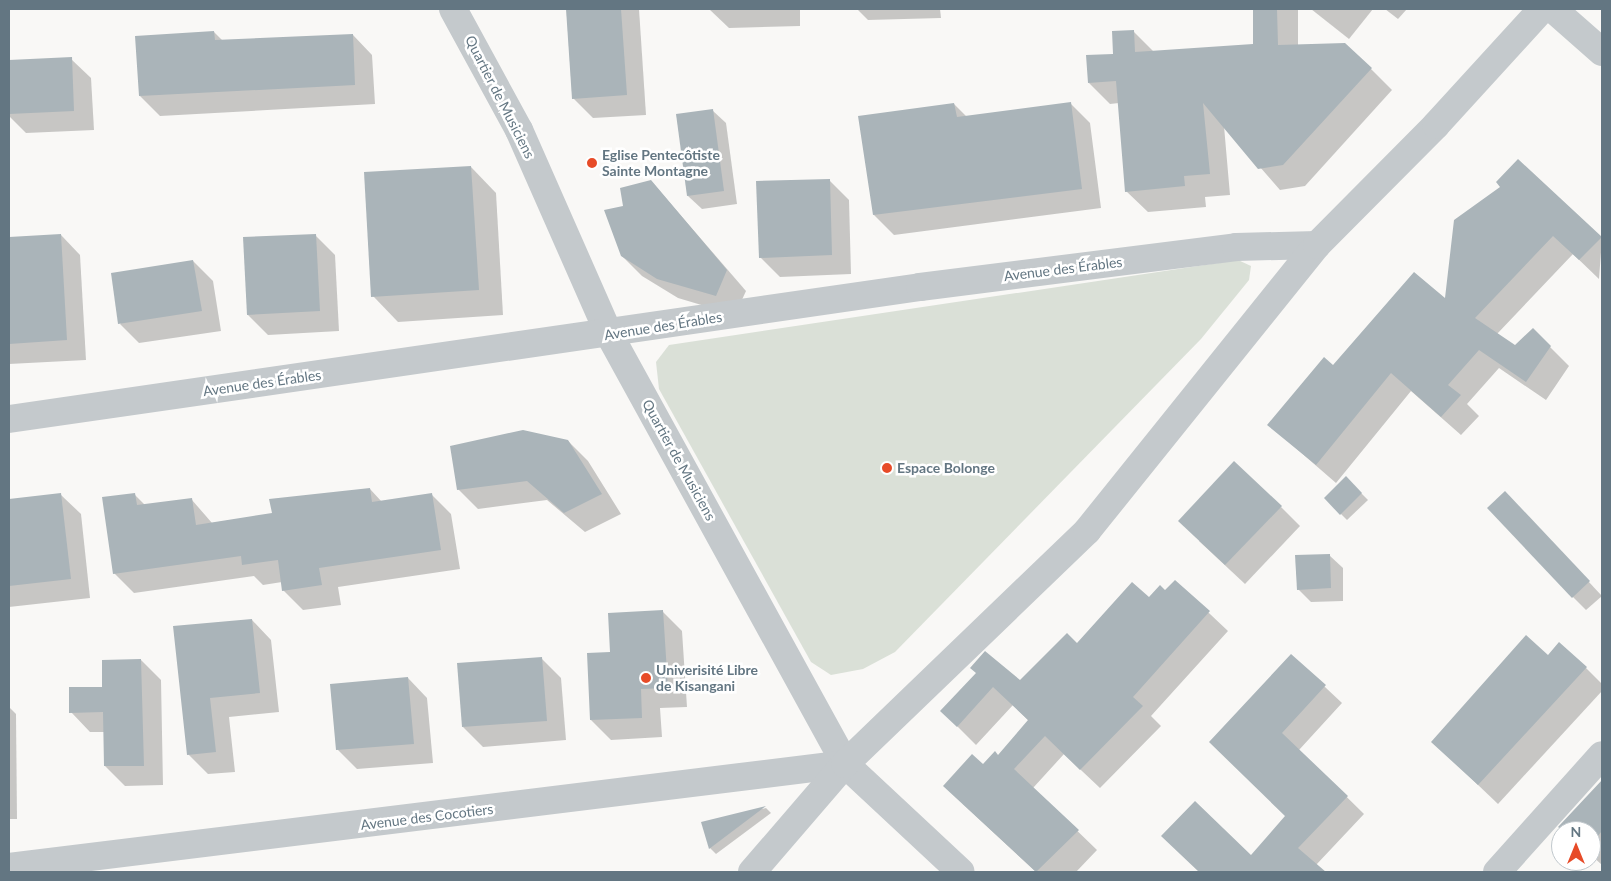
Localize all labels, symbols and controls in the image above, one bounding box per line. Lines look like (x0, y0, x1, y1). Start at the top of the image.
street label: Quartier de Musiciens (462, 33, 538, 161)
place label: Eglise Pentecôtiste Sainte Montagne (602, 147, 720, 180)
marker: Eglise Pentecôtiste Sainte Montagne (586, 157, 598, 169)
street label: Avenue des Érables (1003, 253, 1123, 285)
street label: Avenue des Érables (603, 308, 723, 344)
street label: Avenue des Érables (202, 366, 322, 400)
street label: Quartier de Musiciens (639, 397, 719, 523)
place label: Espace Bolonge (897, 460, 995, 476)
marker: Espace Bolonge (881, 462, 893, 474)
place label: Univerisité Libre de Kisangani (656, 662, 758, 694)
marker: Univerisité Libre de Kisangani (640, 672, 652, 684)
street label: Avenue des Cocotiers (360, 801, 494, 833)
north arrow (1551, 821, 1601, 871)
text: N (1571, 823, 1581, 840)

